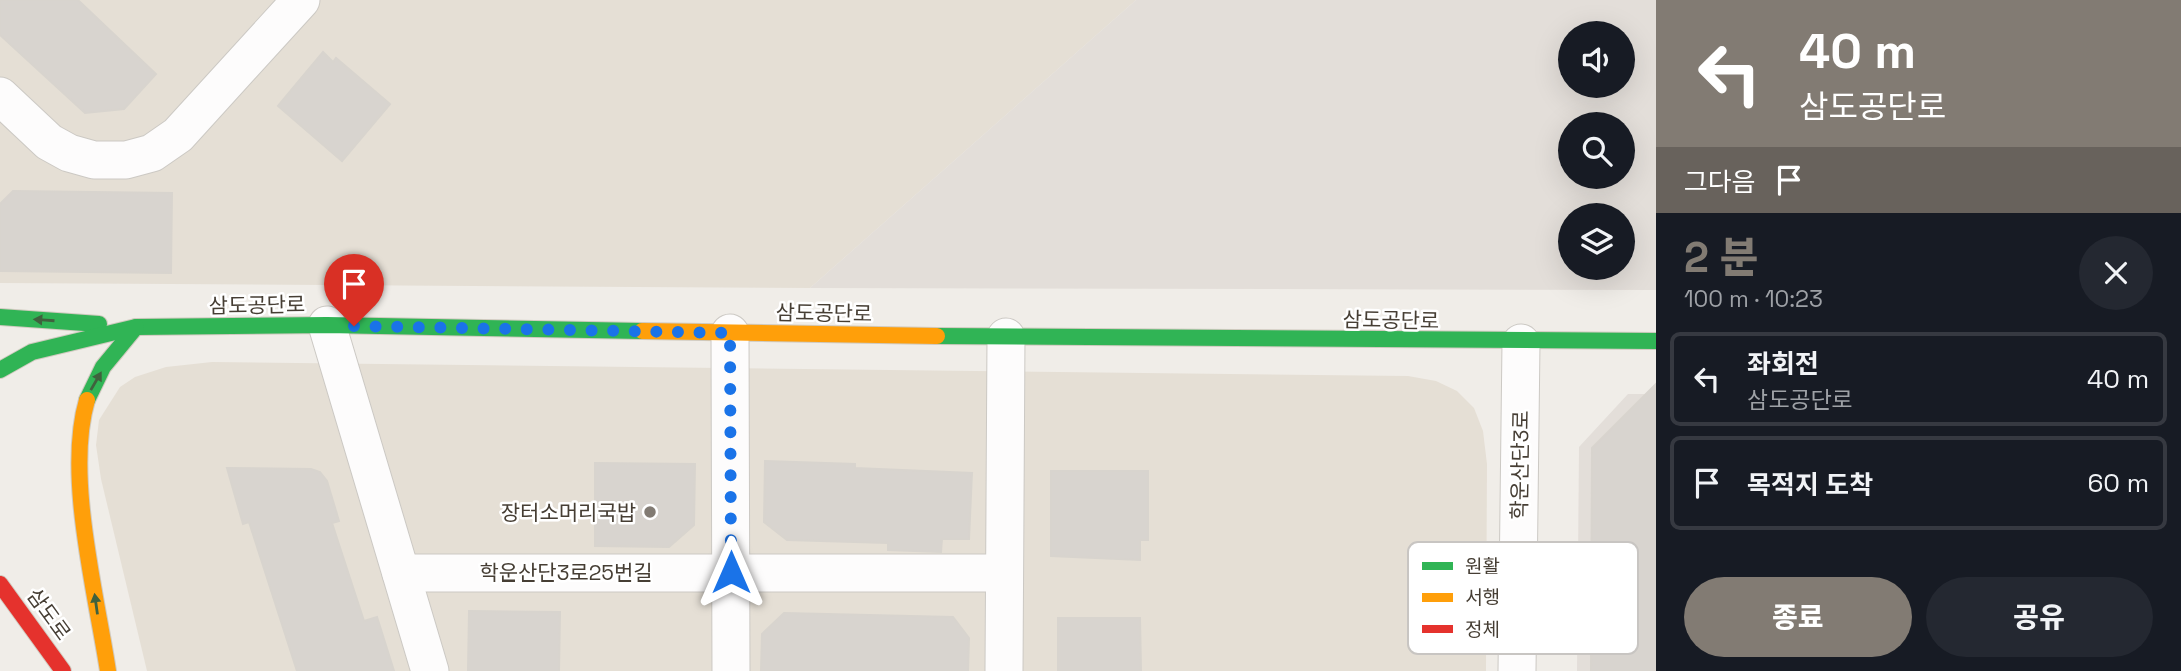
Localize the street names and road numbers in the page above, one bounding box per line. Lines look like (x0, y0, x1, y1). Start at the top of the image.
street label: 삼도공단로 (208, 291, 306, 319)
street label: 삼도공단로 (775, 299, 873, 327)
street label: 삼도공단로 (1342, 306, 1440, 334)
street label: 학운산단3로 (1506, 410, 1534, 520)
street label: 학운산단3로25번길 (479, 559, 653, 586)
street label: 삼도로 (21, 583, 77, 645)

